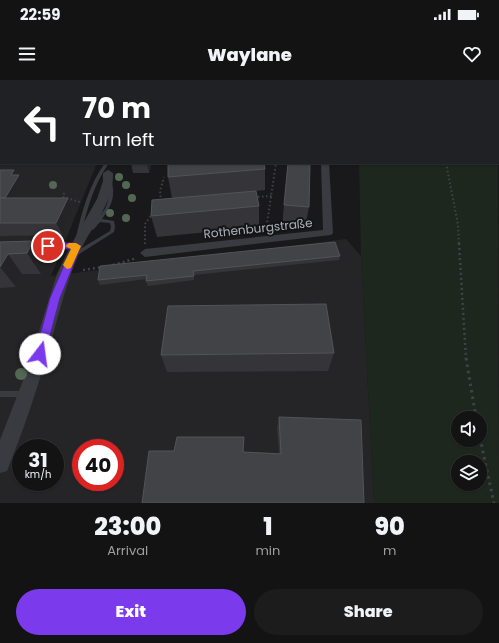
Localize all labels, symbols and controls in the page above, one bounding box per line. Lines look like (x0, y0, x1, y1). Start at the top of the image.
text: 22:59 (20, 4, 60, 25)
text: Waylane (207, 42, 292, 67)
icon: menu (16, 43, 38, 65)
icon: heart (461, 43, 483, 65)
text: 70 m (82, 89, 151, 128)
icon: left (16, 96, 68, 148)
text: Turn left (82, 127, 154, 152)
street label: Rothenburgstraße (203, 214, 313, 242)
pin (31, 229, 65, 263)
icon: arrive (37, 235, 59, 257)
position arrow (19, 333, 61, 375)
map controls (451, 411, 487, 491)
button: sound (451, 411, 487, 447)
speed limit sign: 40 (72, 439, 124, 491)
text: 31 (28, 446, 48, 474)
button: layers (451, 455, 487, 491)
text: km/h (25, 467, 51, 482)
text: 23:00 (94, 510, 161, 543)
text: 1 (263, 510, 273, 543)
text: 90 (374, 510, 405, 543)
text: Arrival (107, 541, 148, 560)
text: min (255, 541, 280, 560)
text: m (383, 541, 396, 560)
button: Exit (16, 589, 246, 635)
button: Share (254, 589, 483, 635)

